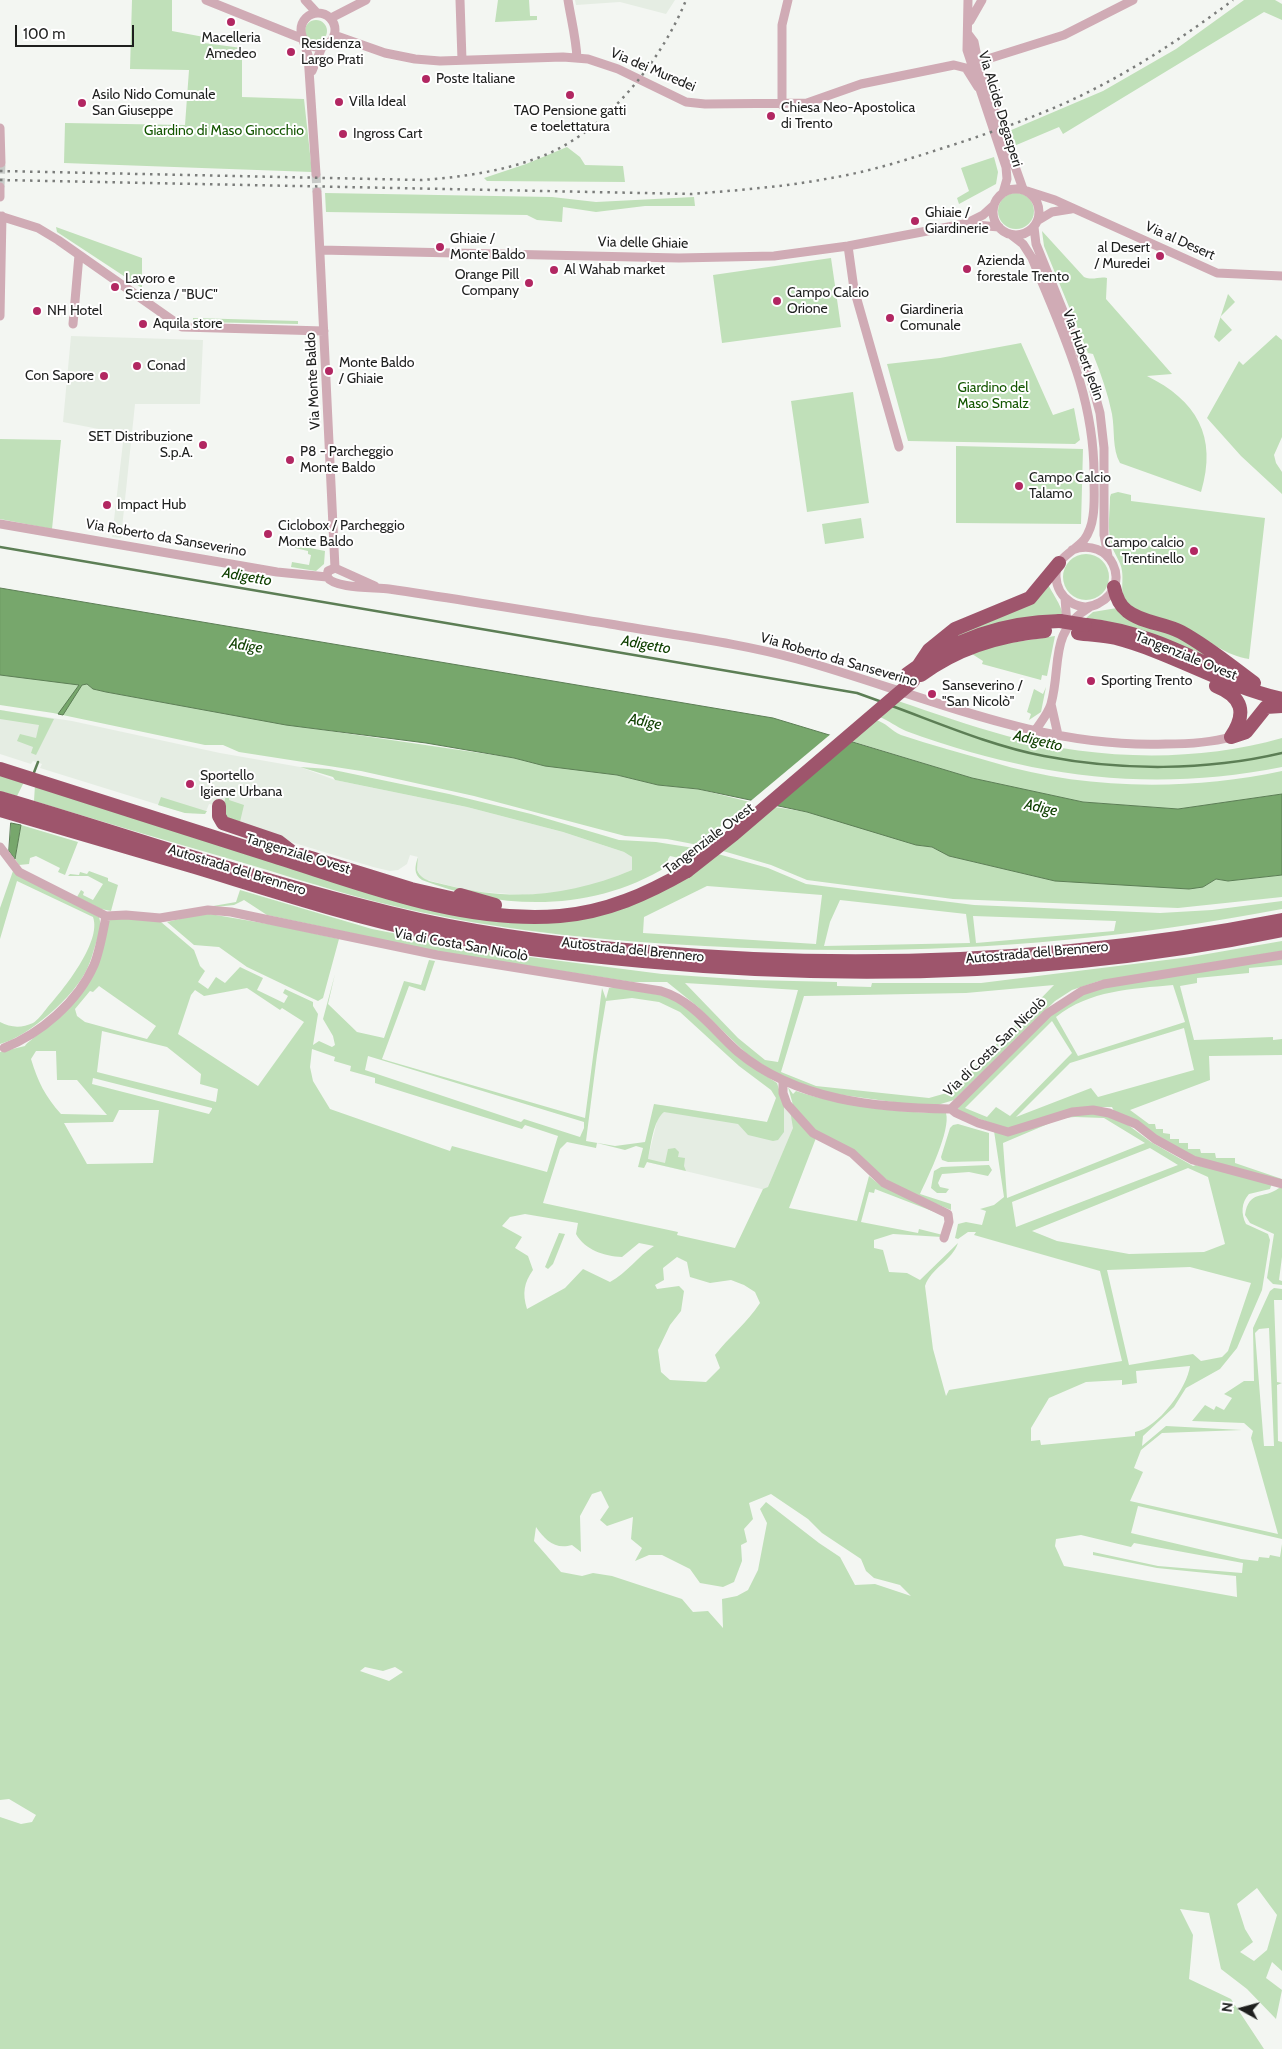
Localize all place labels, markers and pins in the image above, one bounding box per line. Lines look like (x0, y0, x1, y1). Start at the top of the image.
marker: Macelleria Amedeo (225, 16, 237, 28)
place label: Macelleria Amedeo (201, 30, 261, 62)
place label: Residenza Largo Prati (301, 36, 363, 68)
marker: Residenza Largo Prati (285, 46, 297, 58)
place label: Poste Italiane (436, 71, 515, 87)
marker: Poste Italiane (420, 73, 432, 85)
place label: Asilo Nido Comunale San Giuseppe (92, 87, 215, 120)
marker: TAO Pensione gatti e toelettatura (564, 89, 576, 101)
place label: Villa Ideal (349, 94, 406, 110)
marker: Villa Ideal (333, 96, 345, 108)
marker: Asilo Nido Comunale San Giuseppe (76, 97, 88, 109)
place label: Chiesa Neo-Apostolica di Trento (781, 100, 915, 132)
place label: TAO Pensione gatti e toelettatura (514, 103, 626, 136)
marker: Chiesa Neo-Apostolica di Trento (765, 110, 777, 122)
place label: Ingross Cart (353, 126, 422, 142)
marker: Ingross Cart (337, 128, 349, 140)
place label: Ghiaie / Giardinerie (925, 205, 989, 238)
marker: Ghiaie / Giardinerie (909, 215, 921, 227)
place label: Ghiaie / Monte Baldo (450, 231, 525, 264)
place label: al Desert / Muredei (1094, 240, 1150, 272)
marker: Ghiaie / Monte Baldo (434, 241, 446, 253)
marker: al Desert / Muredei (1154, 250, 1166, 262)
place label: Azienda forestale Trento (977, 253, 1069, 286)
place label: Al Wahab market (564, 262, 665, 278)
marker: Azienda forestale Trento (961, 263, 973, 275)
marker: Al Wahab market (548, 264, 560, 276)
place label: Orange Pill Company (455, 267, 519, 300)
place label: Lavoro e Scienza / "BUC" (125, 271, 218, 304)
marker: Orange Pill Company (523, 277, 535, 289)
marker: Lavoro e Scienza / "BUC" (109, 281, 121, 293)
place label: Campo Calcio Orione (787, 285, 869, 318)
marker: Campo Calcio Orione (771, 295, 783, 307)
place label: Giardineria Comunale (900, 302, 963, 334)
place label: NH Hotel (47, 303, 102, 319)
marker: NH Hotel (31, 305, 43, 317)
marker: Giardineria Comunale (884, 312, 896, 324)
place label: Aquila store (153, 316, 222, 332)
marker: Aquila store (137, 318, 149, 330)
place label: Monte Baldo / Ghiaie (339, 355, 414, 388)
place label: Conad (147, 358, 185, 374)
marker: Conad (131, 360, 143, 372)
marker: Monte Baldo / Ghiaie (323, 365, 335, 377)
place label: Con Sapore (25, 368, 94, 384)
marker: Con Sapore (98, 370, 110, 382)
place label: SET Distribuzione S.p.A. (88, 429, 193, 462)
marker: SET Distribuzione S.p.A. (197, 439, 209, 451)
place label: P8 - Parcheggio Monte Baldo (300, 444, 393, 477)
marker: P8 - Parcheggio Monte Baldo (284, 454, 296, 466)
place label: Campo Calcio Talamo (1029, 470, 1111, 502)
marker: Campo Calcio Talamo (1013, 480, 1025, 492)
place label: Impact Hub (117, 497, 186, 513)
marker: Impact Hub (101, 499, 113, 511)
place label: Ciclobox / Parcheggio Monte Baldo (278, 518, 405, 550)
marker: Ciclobox / Parcheggio Monte Baldo (262, 528, 274, 540)
place label: Campo calcio Trentinello (1104, 535, 1184, 568)
marker: Campo calcio Trentinello (1188, 545, 1200, 557)
place label: Sporting Trento (1101, 673, 1192, 689)
marker: Sporting Trento (1085, 675, 1097, 687)
place label: Sanseverino / "San Nicolò" (942, 678, 1022, 710)
marker: Sanseverino / "San Nicolò" (926, 688, 938, 700)
place label: Sportello Igiene Urbana (200, 768, 282, 800)
marker: Sportello Igiene Urbana (184, 778, 196, 790)

